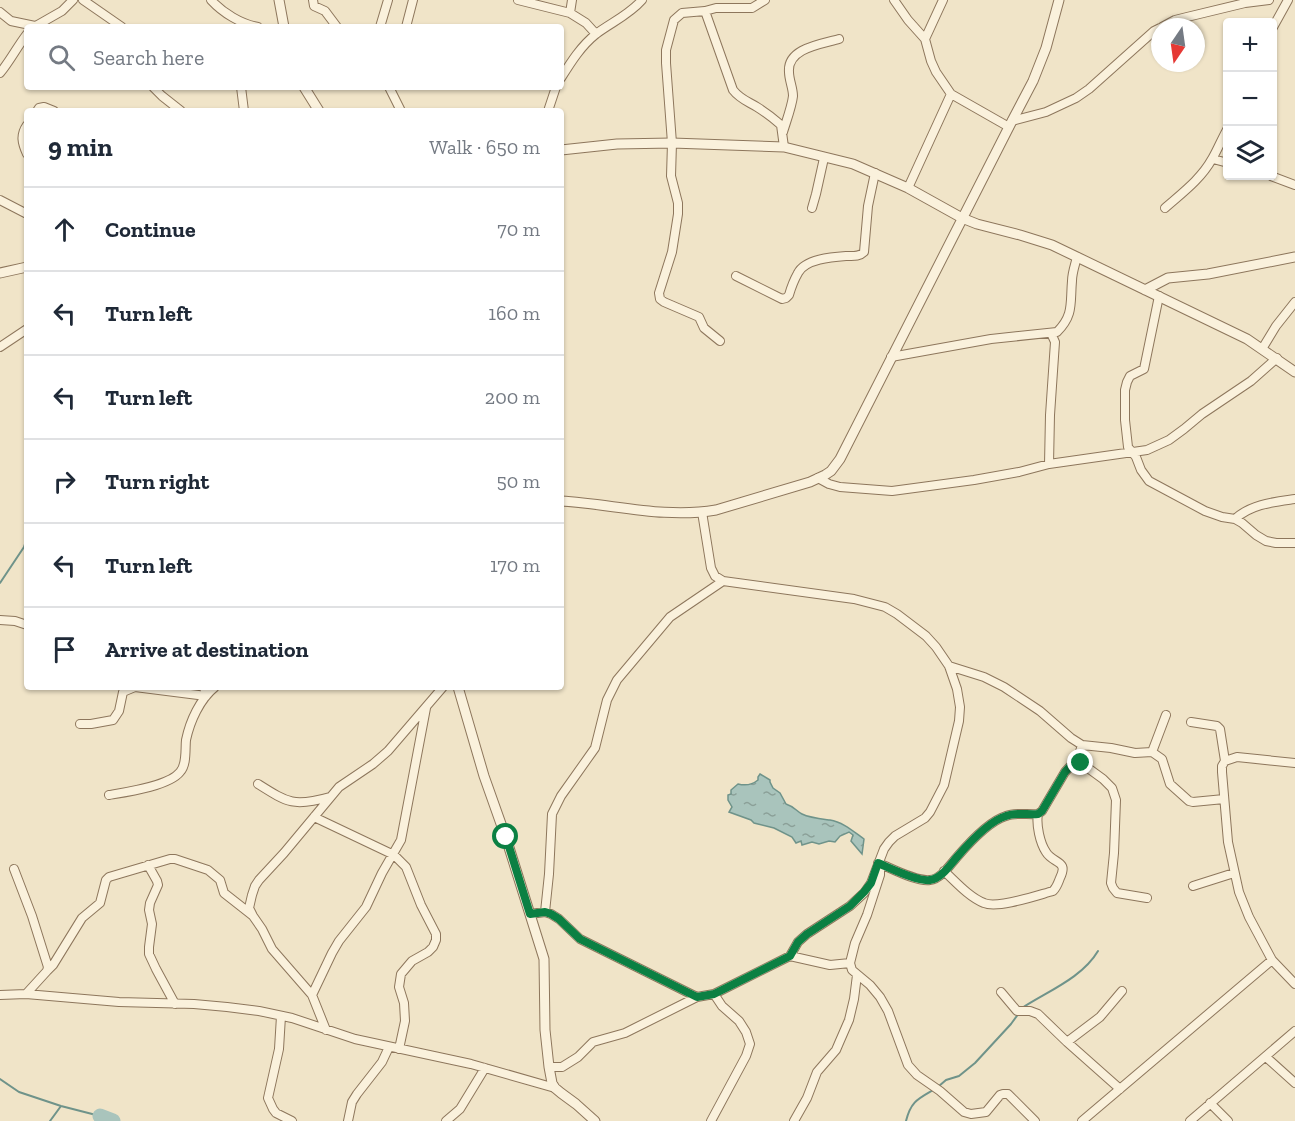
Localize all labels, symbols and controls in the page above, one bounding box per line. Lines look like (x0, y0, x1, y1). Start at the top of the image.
north arrow (1151, 18, 1205, 72)
map controls (1223, 18, 1277, 180)
button: + (1223, 18, 1277, 72)
search box (24, 24, 564, 90)
icon: search (45, 41, 78, 74)
text: Search here (93, 44, 204, 71)
button: − (1223, 72, 1277, 126)
button: layers (1223, 126, 1277, 180)
text: 9 min (48, 131, 113, 163)
text: Walk · 650 m (429, 135, 540, 159)
icon: ahead (48, 213, 81, 246)
text: Continue (105, 216, 196, 243)
text: 70 m (497, 217, 540, 241)
icon: left (48, 297, 81, 330)
text: Turn left (105, 300, 192, 327)
text: 160 m (488, 301, 540, 325)
icon: left (48, 381, 81, 414)
text: Turn left (105, 384, 192, 411)
text: 200 m (485, 385, 540, 409)
icon: right (48, 465, 81, 498)
text: Turn right (105, 468, 209, 495)
text: 50 m (496, 469, 540, 493)
icon: left (48, 549, 81, 582)
text: Turn left (105, 552, 192, 579)
text: 170 m (490, 553, 540, 577)
icon: arrive (48, 633, 81, 666)
text: Arrive at destination (105, 636, 308, 663)
route end (1067, 749, 1093, 775)
route start (492, 823, 518, 849)

